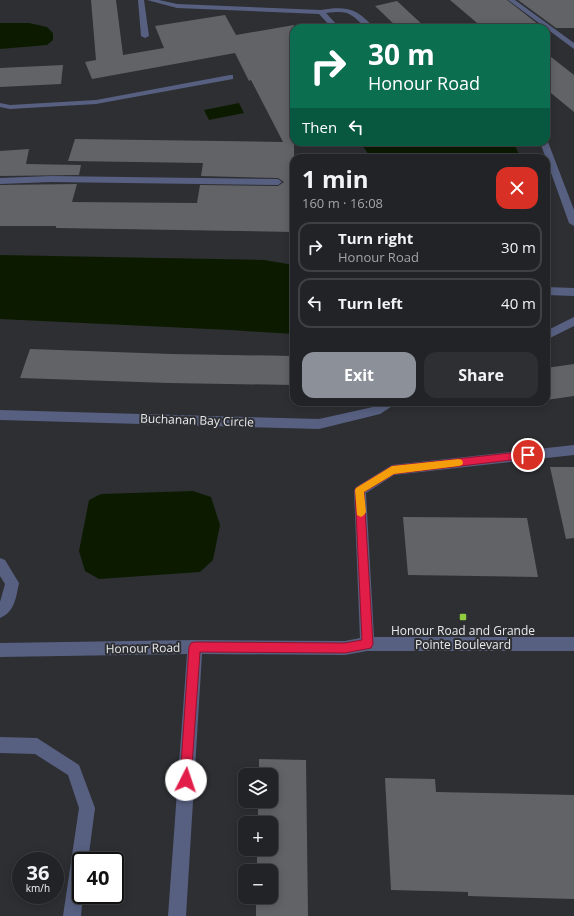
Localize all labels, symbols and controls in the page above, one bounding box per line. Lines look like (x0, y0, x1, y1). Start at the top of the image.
text: 30 m (368, 35, 435, 73)
icon: right (302, 40, 354, 92)
text: Honour Road (368, 71, 480, 95)
icon: left (345, 116, 367, 138)
text: Then (302, 117, 337, 137)
text: 1 min (302, 162, 369, 195)
button: close (496, 167, 538, 209)
text: 160 m · 16:08 (302, 194, 383, 212)
text: Turn right (338, 228, 413, 248)
icon: right (304, 236, 326, 258)
text: 30 m (501, 237, 536, 257)
text: Honour Road (338, 248, 419, 266)
icon: left (304, 292, 326, 314)
text: Turn left (338, 293, 403, 313)
text: 40 m (501, 293, 536, 313)
button: Exit (302, 352, 416, 398)
button: Share (424, 352, 538, 398)
street label: Buchanan Bay Circle (140, 410, 254, 430)
pin (511, 438, 545, 472)
icon: arrive (517, 444, 539, 466)
marker: Honour Road and Grande Pointe Boulevard (458, 612, 468, 622)
place label: Honour Road and Grande Pointe Boulevard (391, 622, 535, 653)
street label: Honour Road (106, 639, 180, 657)
position arrow (165, 759, 207, 801)
map controls (238, 768, 278, 904)
button: layers (238, 768, 278, 808)
button: + (238, 816, 278, 856)
speed limit sign: 40 (72, 852, 124, 904)
text: 36 (27, 859, 49, 886)
button: − (238, 864, 278, 904)
text: km/h (26, 881, 50, 895)

